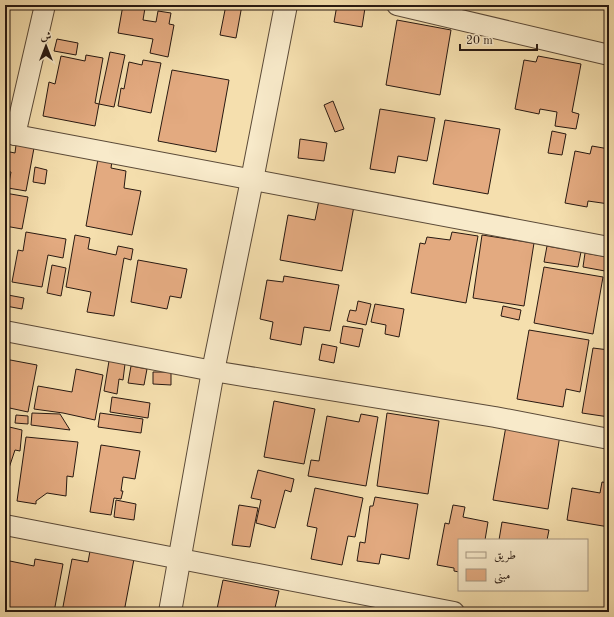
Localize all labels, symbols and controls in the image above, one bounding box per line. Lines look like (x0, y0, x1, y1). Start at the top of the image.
north arrow (26, 26, 66, 66)
scale bar (460, 26, 537, 52)
text: ش (41, 32, 52, 43)
text: 20 m (466, 35, 493, 47)
legend (458, 539, 588, 591)
text: طريق (494, 550, 516, 563)
text: مبنى (494, 570, 510, 584)

